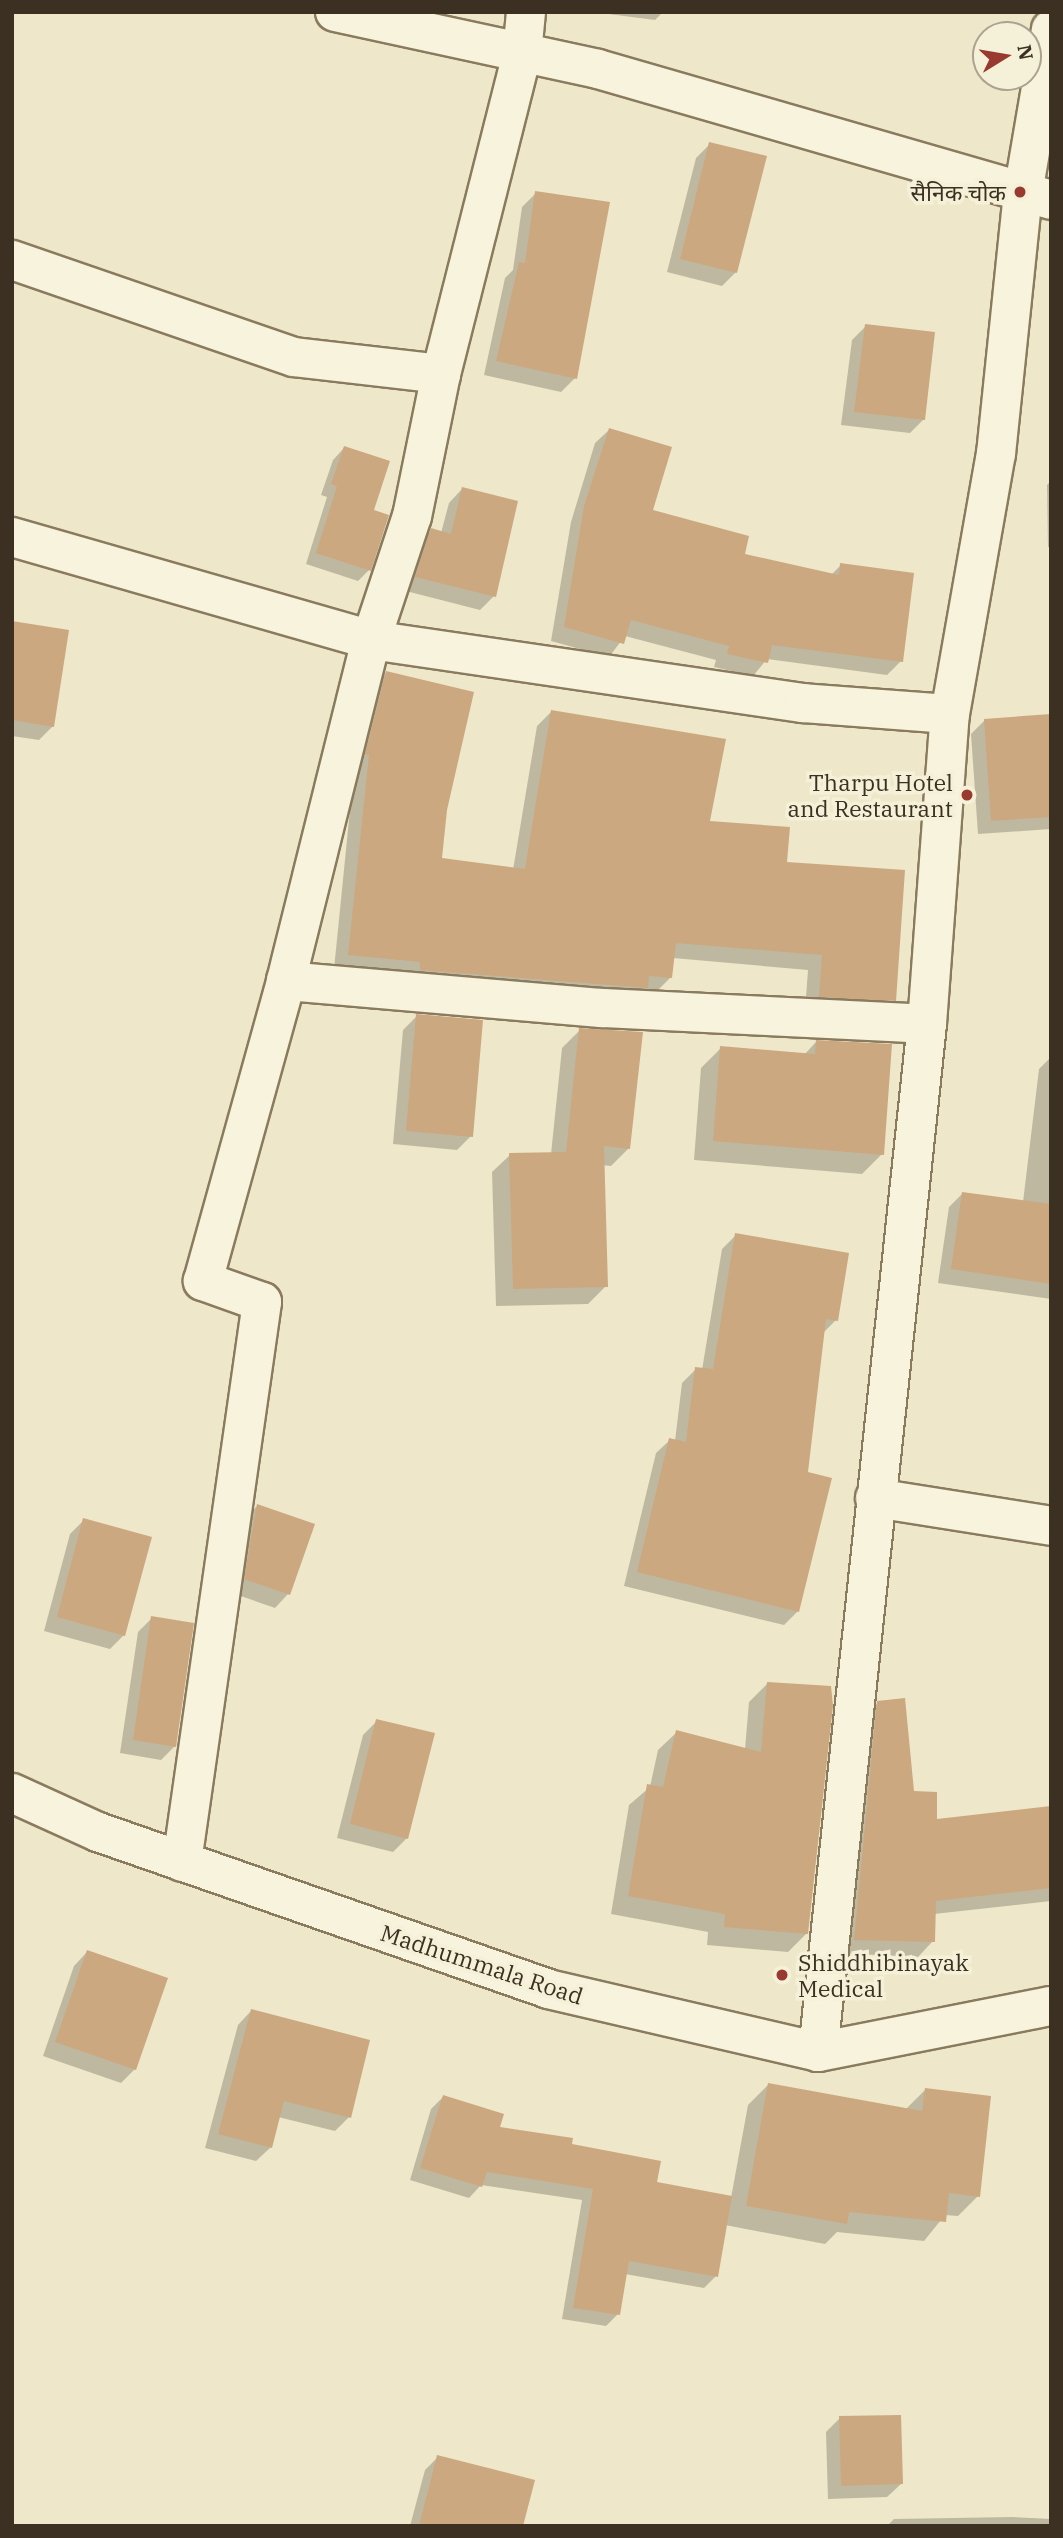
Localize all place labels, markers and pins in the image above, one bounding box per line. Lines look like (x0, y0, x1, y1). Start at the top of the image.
place label: सैनिक चोक (911, 178, 1006, 206)
marker: सैनिक चोक (1012, 184, 1028, 200)
place label: Tharpu Hotel and Restaurant (788, 768, 953, 822)
marker: Tharpu Hotel and Restaurant (959, 787, 975, 803)
place label: Shiddhibinayak Medical (798, 1948, 969, 2002)
marker: Shiddhibinayak Medical (772, 1965, 792, 1985)

